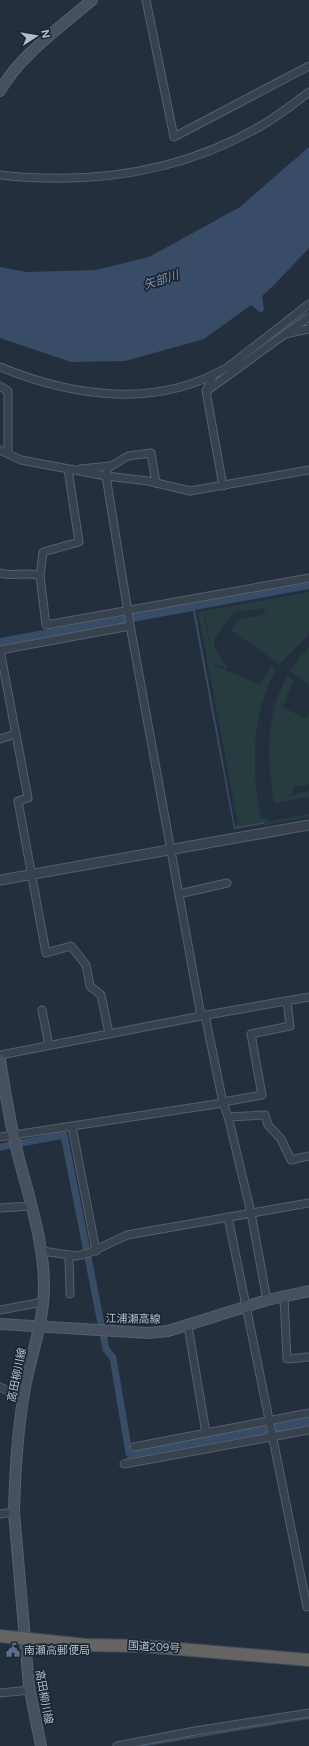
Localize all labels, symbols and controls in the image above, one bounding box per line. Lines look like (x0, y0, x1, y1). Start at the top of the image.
north arrow (16, 16, 56, 56)
text: N (38, 29, 53, 40)
water label: 矢部川 (142, 267, 182, 292)
street label: 江浦瀬高線 (105, 1312, 161, 1326)
street label: 高田柳川線 (5, 1347, 29, 1403)
street label: 国道209号 (127, 1639, 181, 1655)
public building icon: 南瀬高郵便局 (5, 1642, 21, 1658)
place label: 南瀬高郵便局 (24, 1644, 90, 1657)
street label: 高田柳川線 (33, 1669, 55, 1725)

